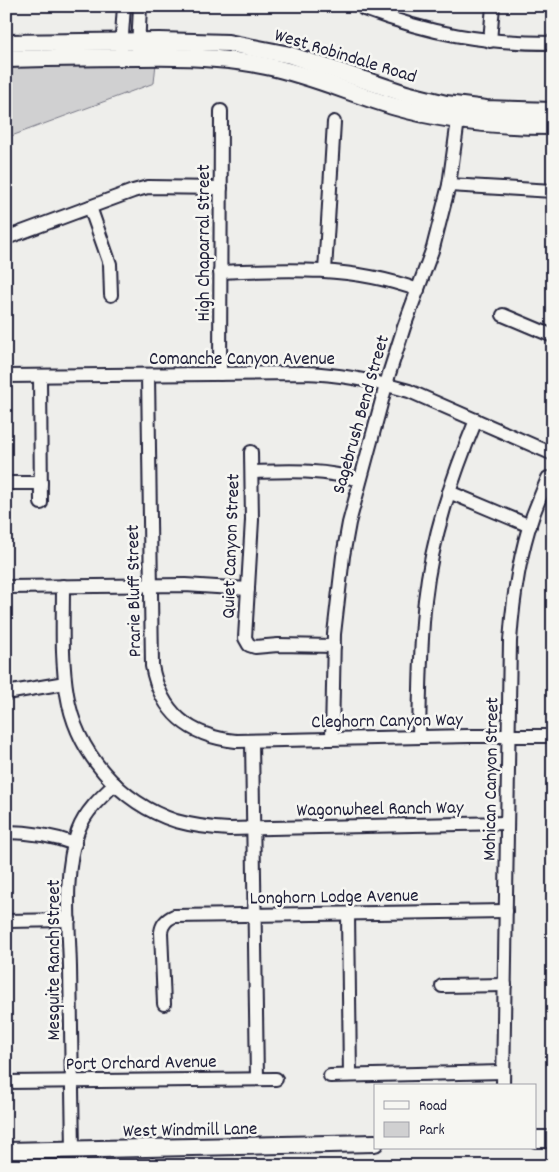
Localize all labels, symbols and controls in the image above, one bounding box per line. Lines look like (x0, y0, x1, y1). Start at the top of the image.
street label: West Robindale Road (271, 23, 419, 92)
street label: High Chaparral Street (192, 164, 219, 322)
street label: Sagebrush Bend Street (327, 332, 398, 498)
street label: Comanche Canyon Avenue (149, 347, 335, 374)
street label: Quiet Canyon Street (216, 473, 249, 619)
street label: Prarie Bluff Street (121, 524, 150, 658)
street label: Mohican Canyon Street (478, 697, 507, 861)
street label: Cleghorn Canyon Way (311, 708, 463, 737)
street label: Wagonwheel Ranch Way (296, 796, 464, 825)
street label: Mesquite Ranch Street (42, 879, 69, 1041)
street label: Longhorn Lodge Avenue (249, 884, 419, 913)
street label: Port Orchard Avenue (65, 1050, 217, 1079)
legend (374, 1084, 536, 1150)
text: Road (419, 1096, 447, 1118)
street label: West Windmill Lane (123, 1117, 258, 1146)
text: Park (419, 1120, 445, 1142)

